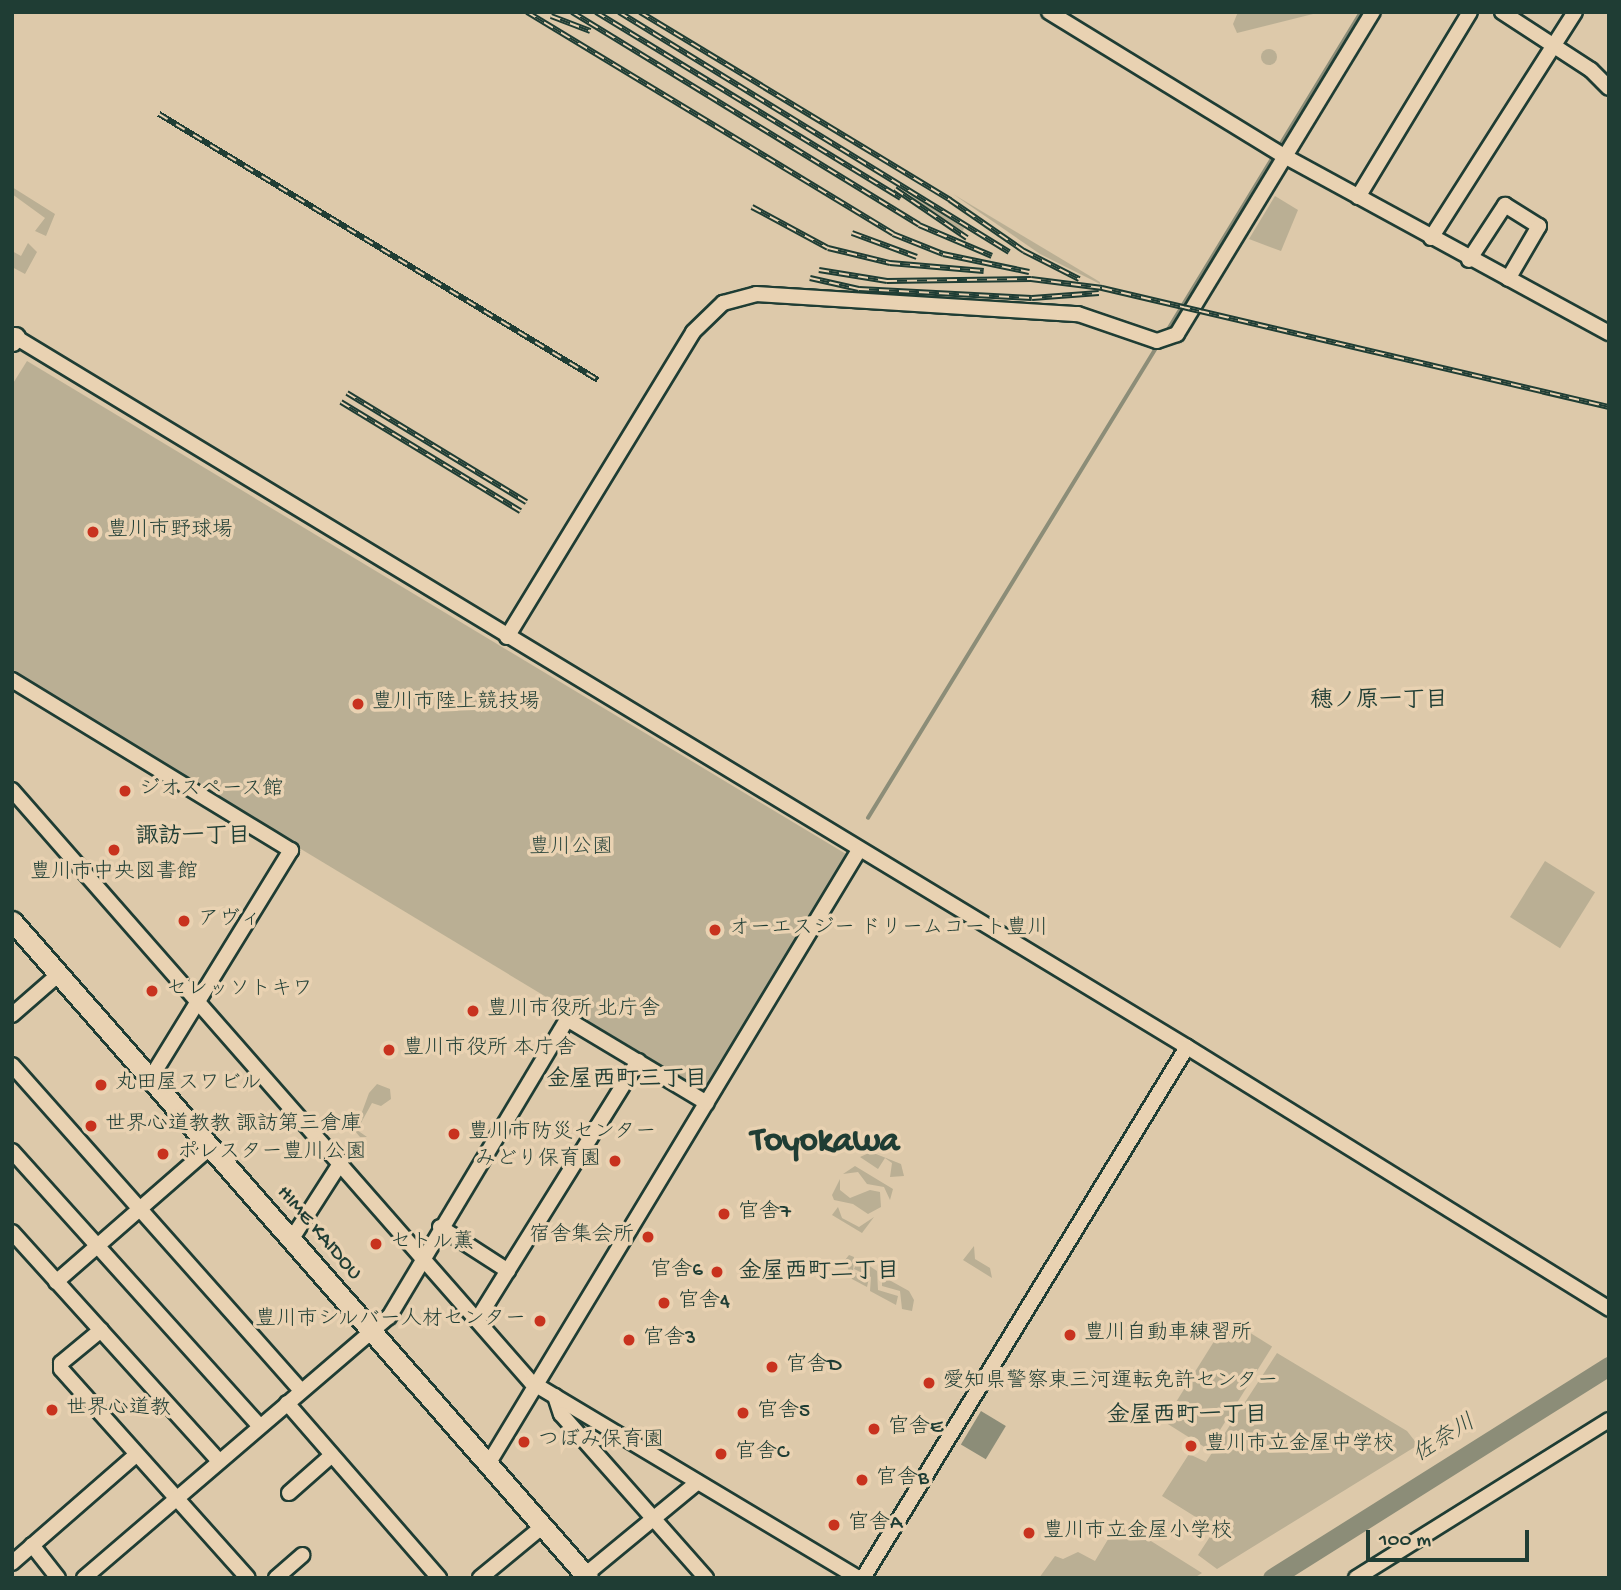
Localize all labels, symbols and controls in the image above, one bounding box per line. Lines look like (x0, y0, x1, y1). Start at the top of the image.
place label: 豊川市野球場 (107, 519, 233, 545)
marker: 豊川市野球場 (85, 524, 101, 540)
district label: 穂ノ原一丁目 (1310, 688, 1448, 716)
place label: 豊川市陸上競技場 (372, 691, 540, 717)
marker: 豊川市陸上競技場 (350, 696, 366, 712)
place label: ジオスペース館 (139, 778, 286, 804)
marker: ジオスペース館 (117, 783, 133, 799)
district label: 諏訪一丁目 (136, 824, 250, 852)
park label: 豊川公園 (529, 836, 613, 862)
marker: 豊川市中央図書館 (106, 842, 122, 858)
place label: 豊川市中央図書館 (30, 861, 198, 887)
place label: アヴィ (198, 908, 261, 934)
marker: アヴィ (176, 913, 192, 929)
place label: オーエスジー ドリームコート豊川 (729, 917, 1049, 943)
marker: オーエスジー ドリームコート豊川 (707, 922, 723, 938)
place label: セレッソトキワ (166, 978, 313, 1004)
marker: セレッソトキワ (144, 983, 160, 999)
place label: 豊川市役所 北庁舎 (487, 998, 660, 1024)
marker: 豊川市役所 北庁舎 (465, 1003, 481, 1019)
place label: 豊川市役所 本庁舎 (403, 1037, 576, 1063)
marker: 豊川市役所 本庁舎 (381, 1042, 397, 1058)
district label: 金屋西町三丁目 (547, 1067, 707, 1095)
place label: 丸田屋スワビル (115, 1072, 262, 1098)
marker: 丸田屋スワビル (93, 1077, 109, 1093)
place label: 世界心道教教 諏訪第三倉庫 (105, 1113, 362, 1139)
marker: 世界心道教教 諏訪第三倉庫 (83, 1118, 99, 1134)
place label: 豊川市防災センター (468, 1121, 657, 1147)
district label: Toyokawa (751, 1122, 899, 1164)
marker: 豊川市防災センター (446, 1126, 462, 1142)
place label: ポレスター豊川公園 (177, 1141, 366, 1167)
marker: ポレスター豊川公園 (155, 1146, 171, 1162)
place label: みどり保育園 (475, 1148, 601, 1174)
marker: みどり保育園 (607, 1153, 623, 1169)
street label: HIME KAIDOU (270, 1182, 366, 1286)
place label: 官舎7 (738, 1201, 791, 1227)
marker: 官舎7 (716, 1206, 732, 1222)
place label: 宿舎集会所 (529, 1224, 634, 1250)
marker: 宿舎集会所 (640, 1229, 656, 1245)
place label: セトル薫 (390, 1231, 474, 1257)
marker: セトル薫 (368, 1236, 384, 1252)
place label: 官舎6 (650, 1259, 703, 1285)
district label: 金屋西町二丁目 (739, 1259, 899, 1287)
marker: 官舎6 (709, 1264, 725, 1280)
place label: 官舎4 (678, 1290, 730, 1316)
marker: 官舎4 (656, 1295, 672, 1311)
place label: 豊川市シルバー人材センター (253, 1308, 526, 1334)
marker: 豊川市シルバー人材センター (532, 1313, 548, 1329)
place label: 豊川自動車練習所 (1084, 1322, 1252, 1348)
place label: 官舎3 (643, 1327, 696, 1353)
marker: 豊川自動車練習所 (1062, 1327, 1078, 1343)
marker: 官舎3 (621, 1332, 637, 1348)
place label: 官舎D (786, 1354, 842, 1380)
marker: 官舎D (764, 1359, 780, 1375)
place label: 愛知県警察東三河運転免許センター (943, 1370, 1279, 1396)
marker: 愛知県警察東三河運転免許センター (921, 1375, 937, 1391)
place label: 世界心道教 (66, 1397, 171, 1423)
place label: 官舎5 (757, 1400, 810, 1426)
marker: 世界心道教 (44, 1402, 60, 1418)
district label: 金屋西町一丁目 (1107, 1403, 1267, 1431)
marker: 官舎5 (735, 1405, 751, 1421)
water label: 佐奈川 (1408, 1410, 1482, 1470)
place label: 官舎E (888, 1416, 943, 1442)
marker: 官舎E (866, 1421, 882, 1437)
place label: つぼみ保育園 (538, 1429, 664, 1455)
place label: 豊川市立金屋中学校 (1205, 1433, 1394, 1459)
marker: つぼみ保育園 (516, 1434, 532, 1450)
marker: 豊川市立金屋中学校 (1183, 1438, 1199, 1454)
place label: 官舎C (735, 1441, 788, 1467)
marker: 官舎C (713, 1446, 729, 1462)
place label: 官舎B (876, 1467, 929, 1493)
marker: 官舎B (854, 1472, 870, 1488)
place label: 官舎A (848, 1512, 902, 1538)
scale bar (1369, 1516, 1532, 1560)
marker: 官舎A (826, 1517, 842, 1533)
place label: 豊川市立金屋小学校 (1043, 1520, 1232, 1546)
marker: 豊川市立金屋小学校 (1021, 1525, 1037, 1541)
text: 100 m (1379, 1529, 1431, 1554)

